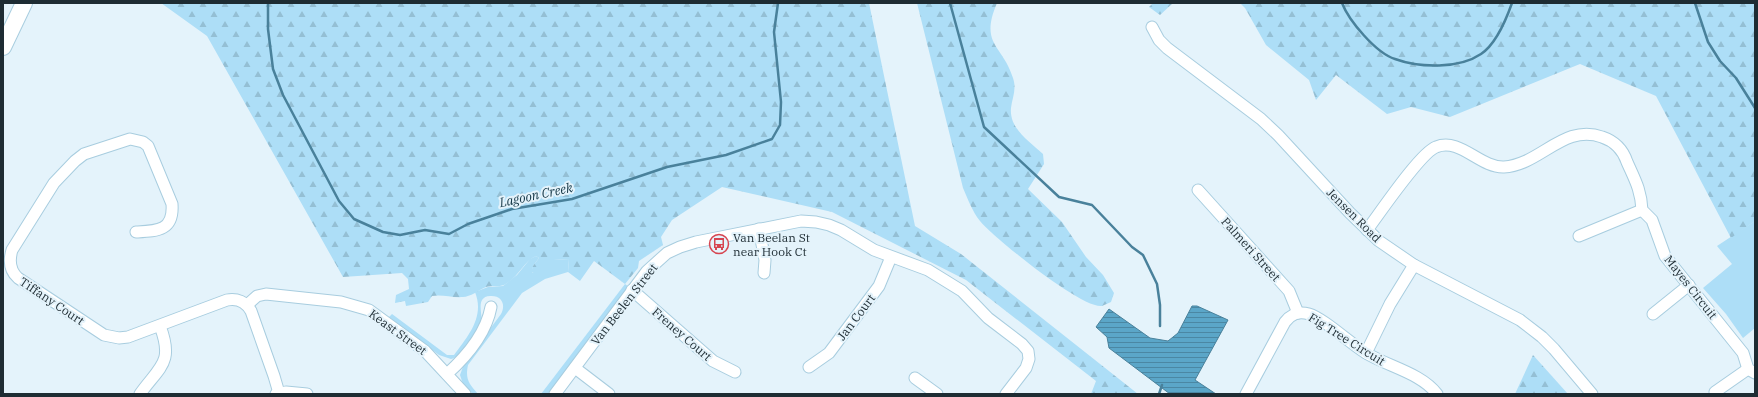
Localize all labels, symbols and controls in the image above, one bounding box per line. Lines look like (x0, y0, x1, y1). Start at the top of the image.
water label: Lagoon Creek (497, 179, 574, 211)
street label: Jensen Road (1324, 185, 1384, 245)
street label: Palmeri Street (1218, 214, 1284, 284)
place label: Van Beelan St near Hook Ct (733, 230, 810, 259)
bus stop icon: Van Beelan St near Hook Ct (708, 233, 730, 255)
street label: Mayes Circuit (1661, 252, 1721, 322)
street label: Van Beelen Street (588, 260, 660, 348)
street label: Tiffany Court (17, 274, 87, 328)
street label: Jan Court (834, 291, 878, 343)
street label: Freney Court (649, 304, 715, 364)
street label: Keast Street (366, 306, 430, 358)
street label: Fig Tree Circuit (1306, 309, 1388, 369)

